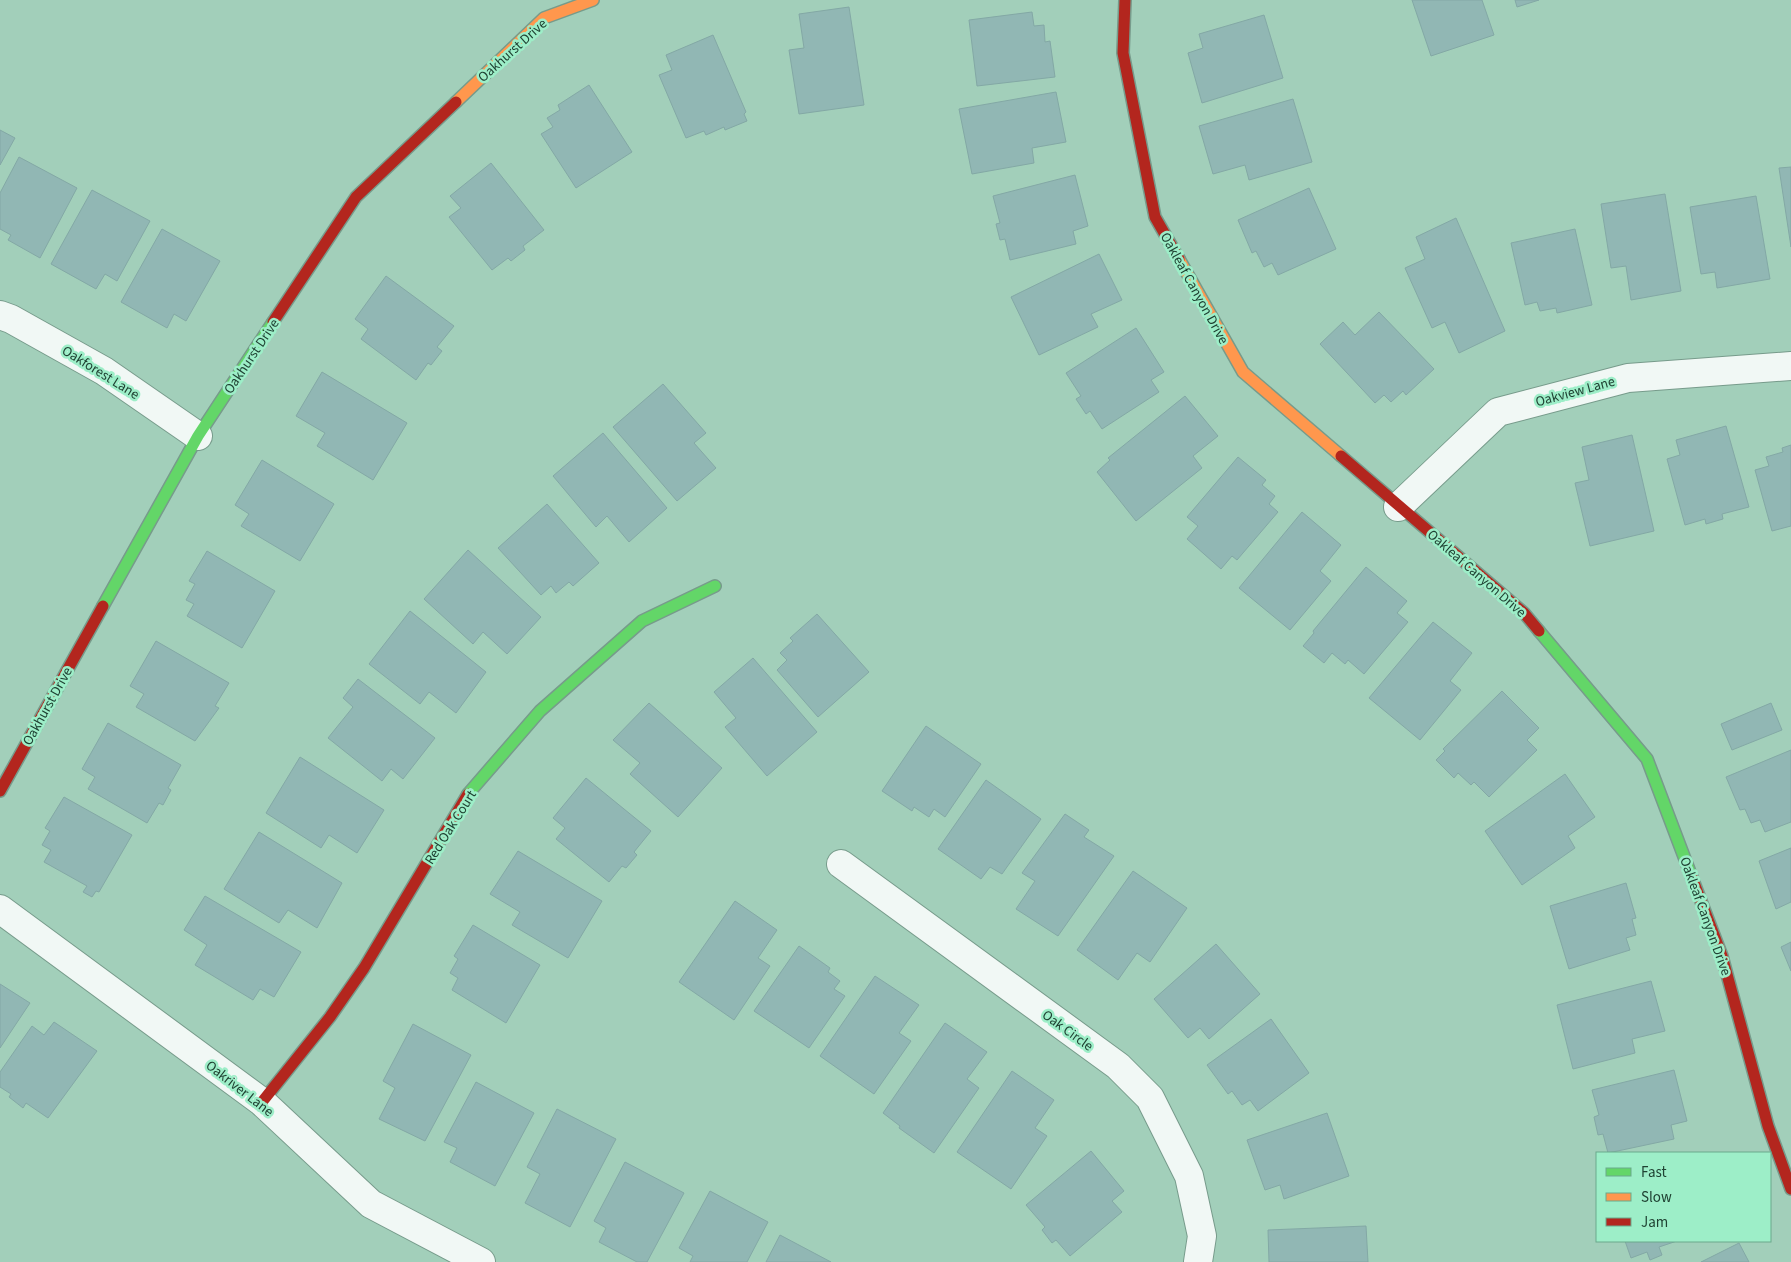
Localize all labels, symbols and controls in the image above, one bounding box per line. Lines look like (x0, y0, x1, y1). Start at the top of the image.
street label: Oakhurst Drive (474, 14, 552, 87)
street label: Oakleaf Canyon Drive (1155, 229, 1233, 348)
street label: Oakhurst Drive (219, 315, 284, 398)
street label: Oakforest Lane (58, 341, 143, 405)
street label: Oakview Lane (1533, 372, 1617, 412)
street label: Oakleaf Canyon Drive (1423, 525, 1530, 622)
street label: Oakhurst Drive (18, 664, 78, 749)
street label: Red Oak Court (420, 786, 482, 869)
street label: Oakleaf Canyon Drive (1674, 854, 1736, 979)
street label: Oak Circle (1038, 1005, 1097, 1056)
street label: Oakriver Lane (201, 1056, 278, 1122)
legend (1596, 1152, 1771, 1242)
text: Fast (1641, 1162, 1667, 1183)
text: Slow (1641, 1187, 1672, 1208)
text: Jam (1641, 1212, 1668, 1233)

